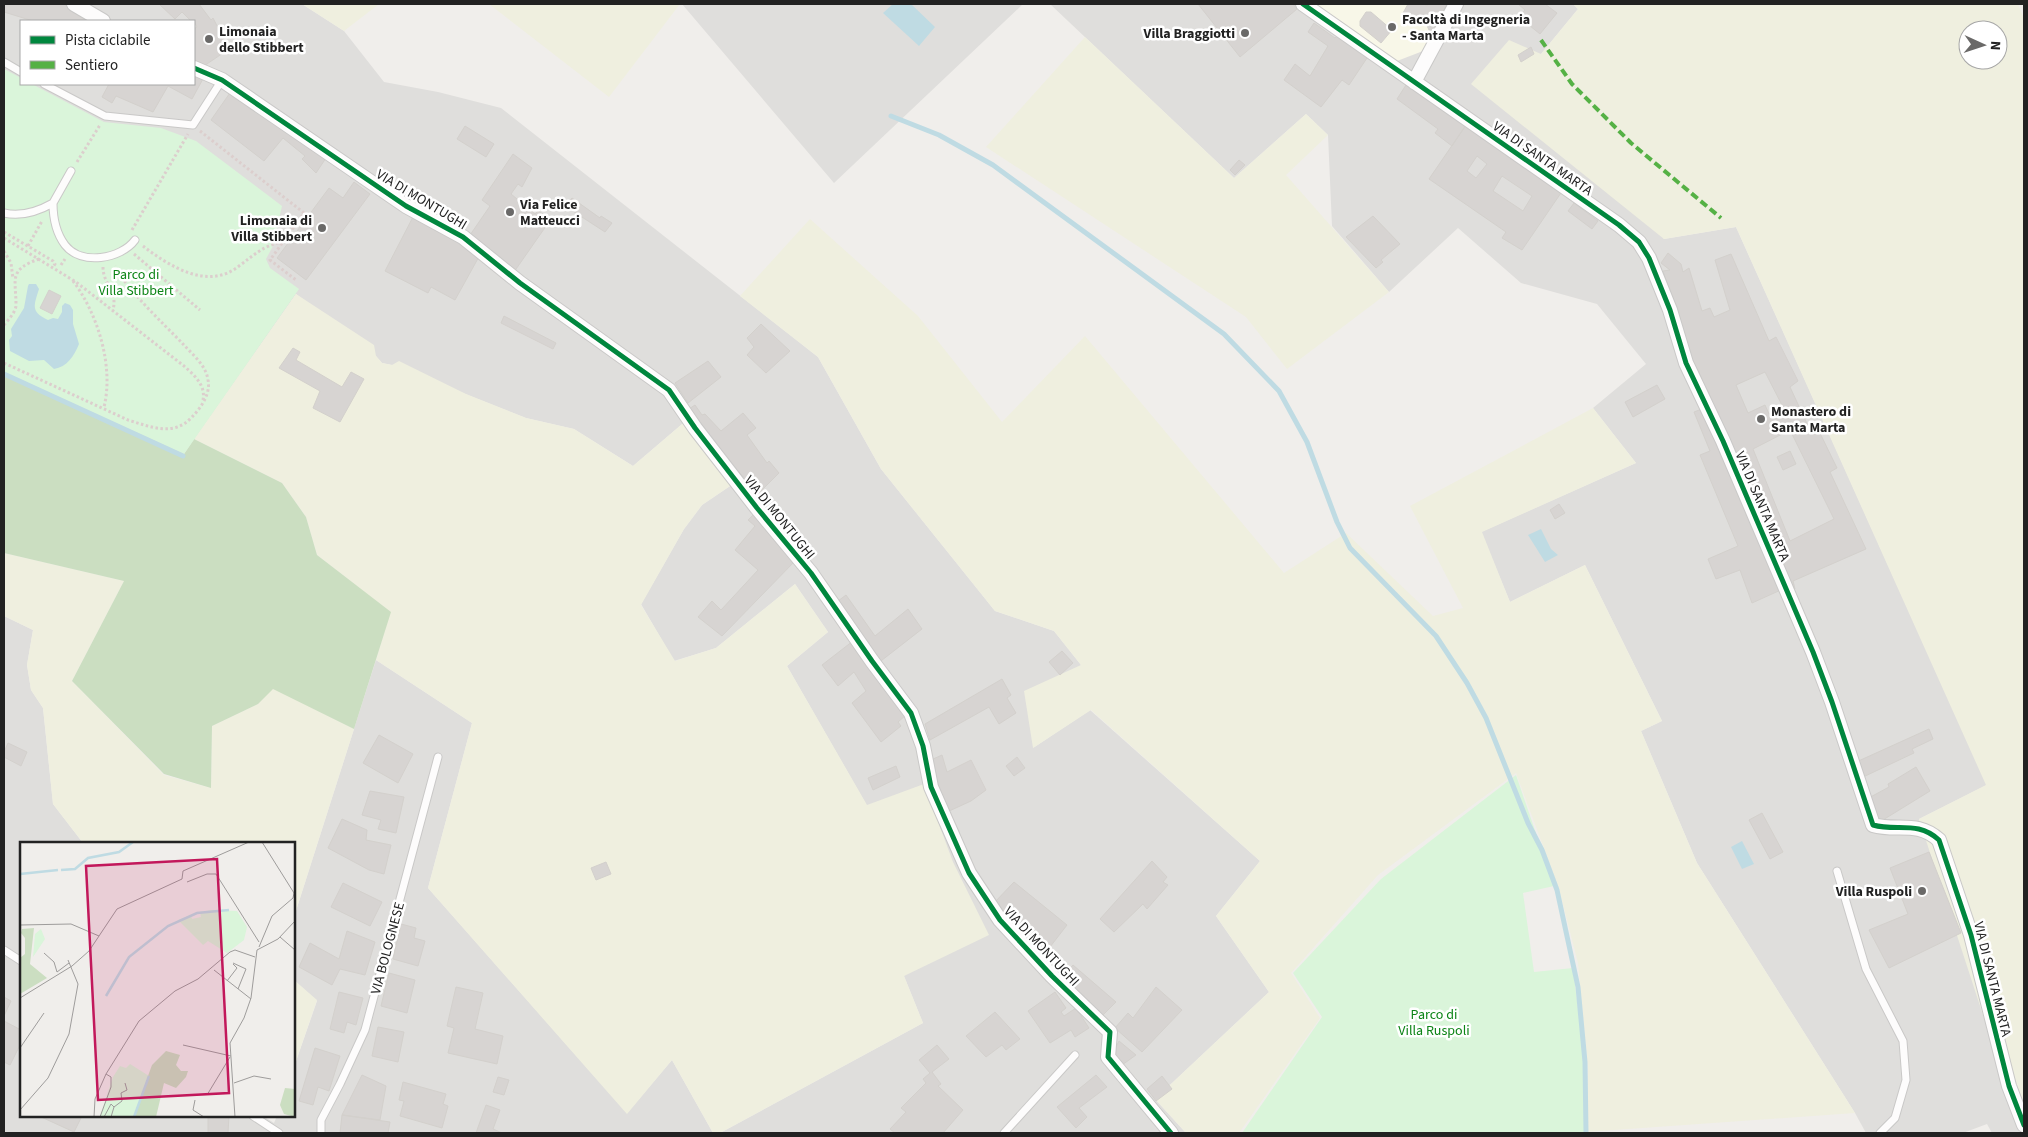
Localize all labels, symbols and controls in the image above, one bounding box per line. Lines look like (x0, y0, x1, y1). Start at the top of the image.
place label: Facoltà di Ingegneria - Santa Marta (1402, 10, 1530, 46)
legend (20, 20, 195, 85)
north arrow (1958, 20, 2008, 70)
marker: Facoltà di Ingegneria - Santa Marta (1386, 21, 1398, 33)
place label: Limonaia dello Stibbert (219, 22, 304, 58)
place label: Villa Braggiotti (1143, 24, 1235, 44)
marker: Villa Braggiotti (1239, 27, 1251, 39)
text: Pista ciclabile (65, 30, 150, 51)
marker: Limonaia dello Stibbert (203, 33, 215, 45)
text: N (1985, 40, 2005, 51)
text: Sentiero (65, 55, 118, 76)
street label: VIA DI SANTA MARTA (1488, 117, 1597, 201)
street label: VIA DI MONTUGHI (372, 165, 471, 235)
place label: Via Felice Matteucci (519, 195, 580, 231)
marker: Via Felice Matteucci (504, 206, 516, 218)
place label: Limonaia di Villa Stibbert (230, 211, 313, 247)
marker: Limonaia di Villa Stibbert (316, 222, 328, 234)
park label: Parco di Villa Stibbert (99, 265, 174, 301)
place label: Monastero di Santa Marta (1771, 402, 1851, 438)
marker: Monastero di Santa Marta (1755, 413, 1767, 425)
street label: VIA DI SANTA MARTA (1730, 448, 1794, 565)
street label: VIA DI MONTUGHI (739, 471, 819, 564)
inset map (20, 842, 295, 1117)
place label: Villa Ruspoli (1835, 882, 1912, 902)
marker: Villa Ruspoli (1916, 885, 1928, 897)
street label: VIA BOLOGNESE (366, 900, 410, 996)
street label: VIA DI MONTUGHI (999, 902, 1084, 991)
street label: VIA DI SANTA MARTA (1968, 920, 2016, 1039)
park label: Parco di Villa Ruspoli (1398, 1005, 1470, 1041)

